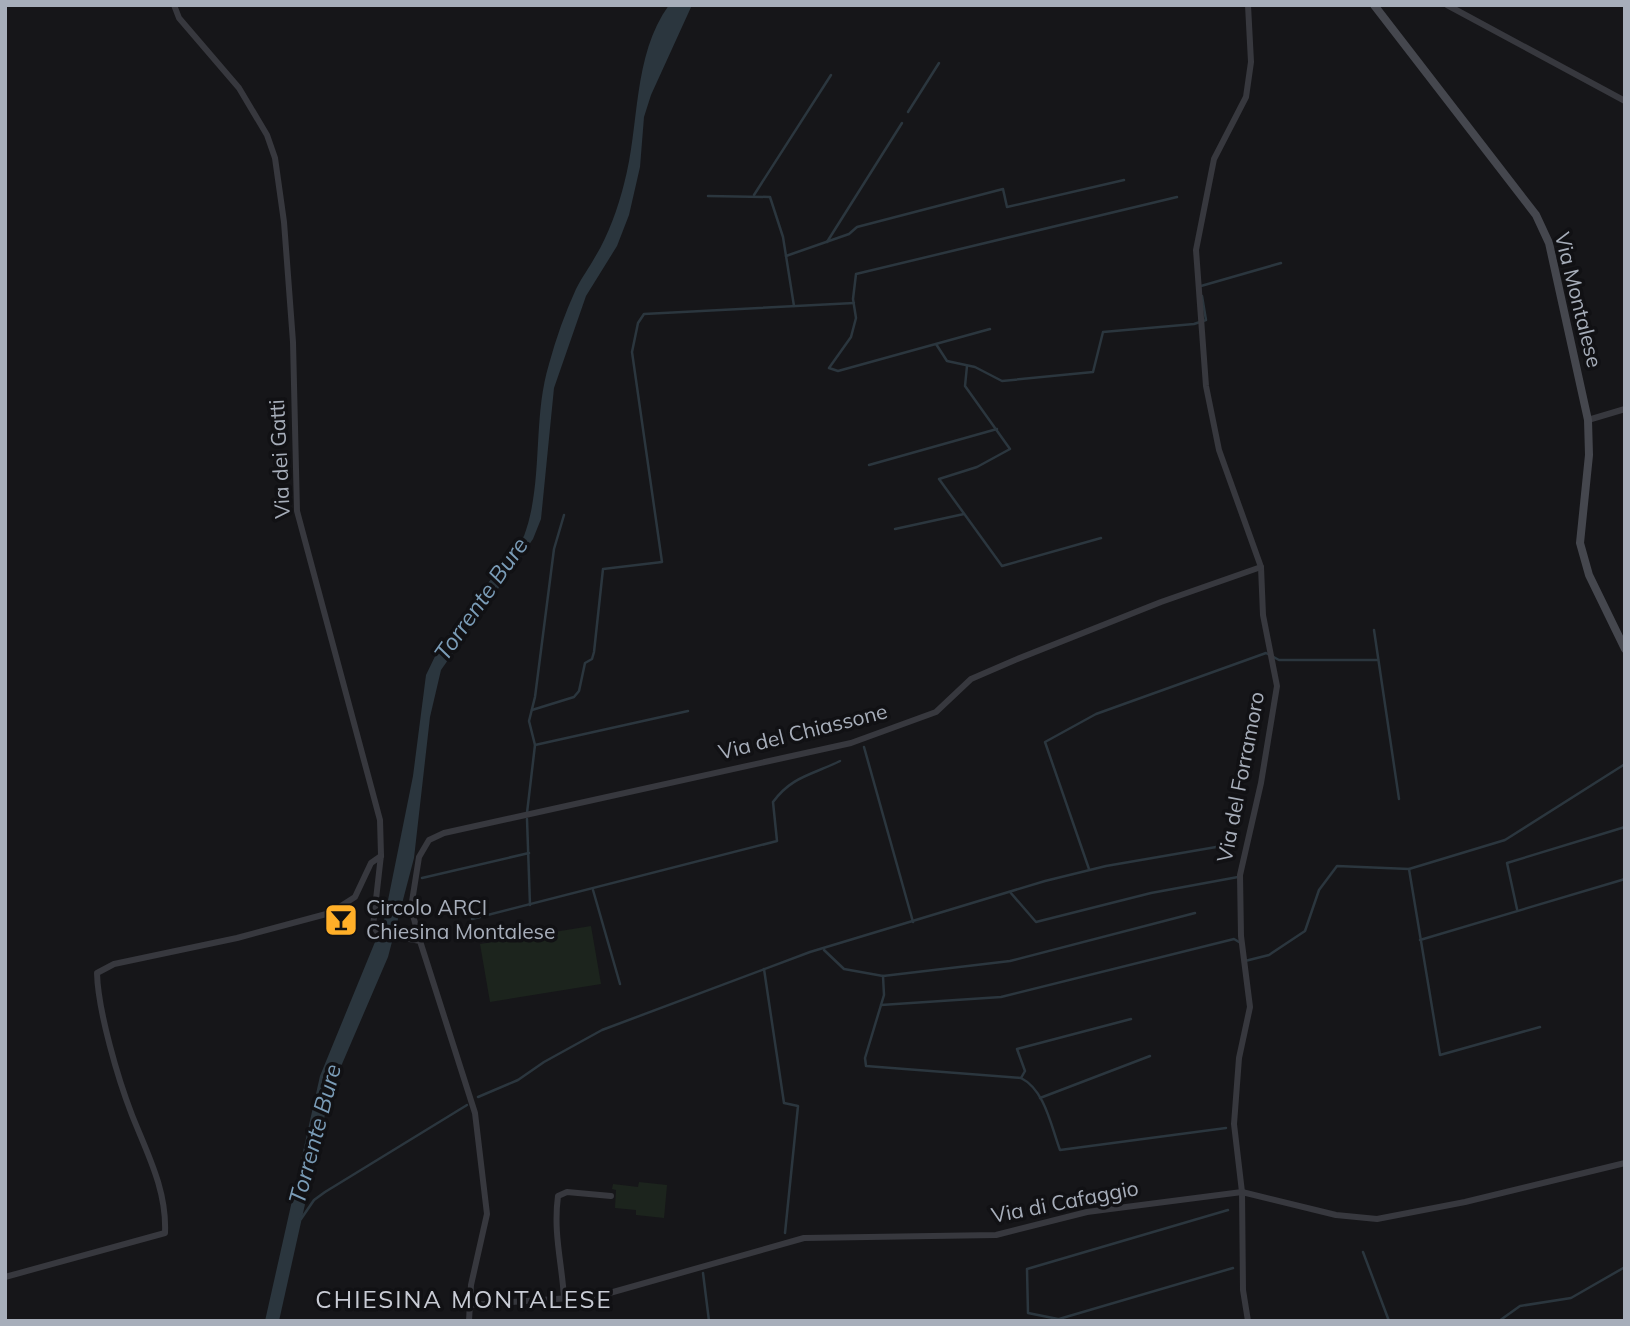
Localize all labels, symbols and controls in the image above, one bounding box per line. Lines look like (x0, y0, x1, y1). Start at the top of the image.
street label: Via Montalese (1550, 230, 1608, 370)
street label: Via dei Gatti (263, 399, 295, 519)
water label: Torrente Bure (427, 531, 534, 666)
street label: Via del Forramoro (1211, 689, 1269, 864)
street label: Via del Chiassone (716, 697, 890, 765)
place label: Circolo ARCI Chiesina Montalese (366, 894, 555, 944)
bar icon: Circolo ARCI Chiesina Montalese (322, 901, 360, 939)
water label: Torrente Bure (282, 1061, 347, 1207)
street label: Via di Cafaggio (989, 1174, 1141, 1228)
district label: CHIESINA MONTALESE (315, 1284, 613, 1314)

